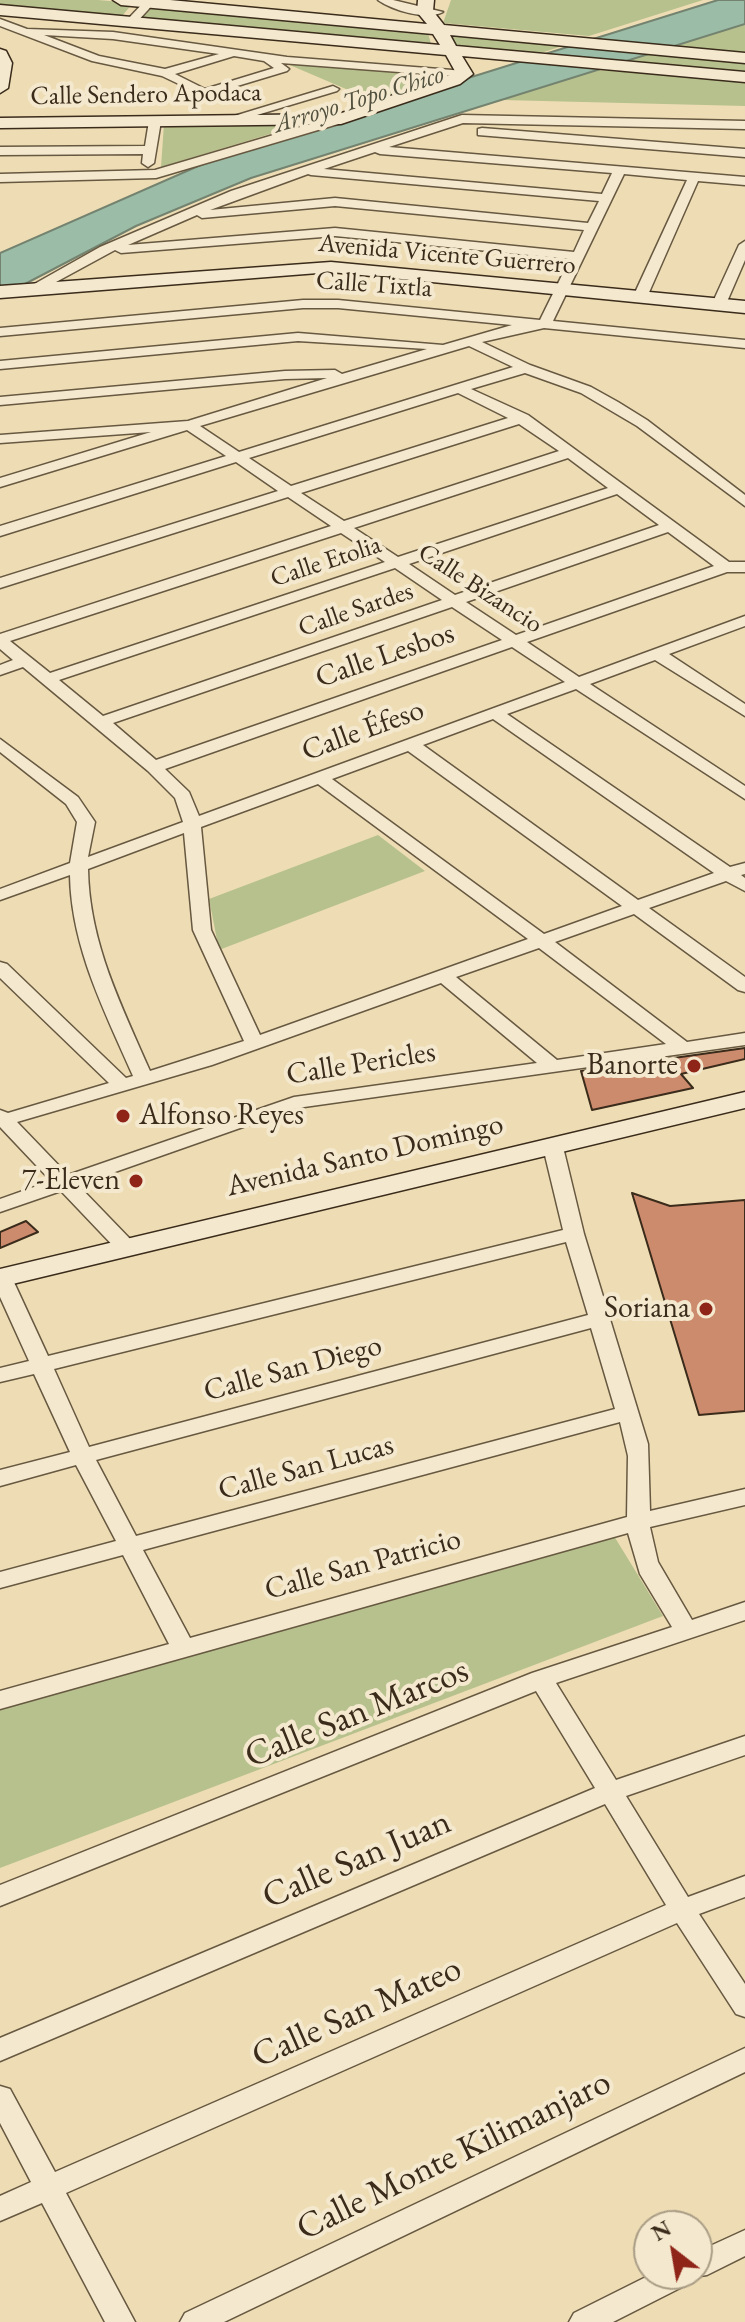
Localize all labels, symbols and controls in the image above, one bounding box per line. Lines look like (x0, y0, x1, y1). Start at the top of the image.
water label: Arroyo Topo Chico (270, 59, 448, 141)
street label: Calle Sendero Apodaca (30, 77, 262, 113)
street label: Avenida Vicente Guerrero (317, 228, 577, 282)
street label: Calle Tixtla (315, 265, 433, 305)
street label: Calle Etolia (267, 529, 385, 595)
street label: Calle Bizancio (412, 537, 548, 641)
street label: Calle Sardes (294, 576, 418, 644)
street label: Calle Lesbos (311, 615, 459, 697)
street label: Calle Éfeso (297, 692, 429, 770)
street label: Calle Pericles (284, 1034, 438, 1094)
place label: Banorte (587, 1048, 678, 1084)
marker: Banorte (685, 1057, 703, 1075)
place label: Alfonso Reyes (139, 1098, 304, 1134)
marker: Alfonso Reyes (114, 1107, 132, 1125)
street label: Avenida Santo Domingo (223, 1107, 507, 1205)
place label: 7-Eleven (22, 1163, 120, 1199)
marker: 7-Eleven (127, 1172, 145, 1190)
place label: Soriana (604, 1291, 690, 1327)
marker: Soriana (697, 1300, 715, 1318)
street label: Calle San Diego (200, 1328, 386, 1410)
street label: Calle San Lucas (214, 1427, 398, 1509)
street label: Calle San Patricio (261, 1522, 465, 1608)
street label: Calle San Marcos (239, 1650, 475, 1778)
street label: Calle San Juan (256, 1801, 458, 1919)
street label: Calle San Mateo (246, 1948, 468, 2078)
street label: Calle Monte Kilimanjaro (290, 2061, 618, 2251)
north arrow (633, 2210, 713, 2290)
text: N (646, 2214, 677, 2248)

